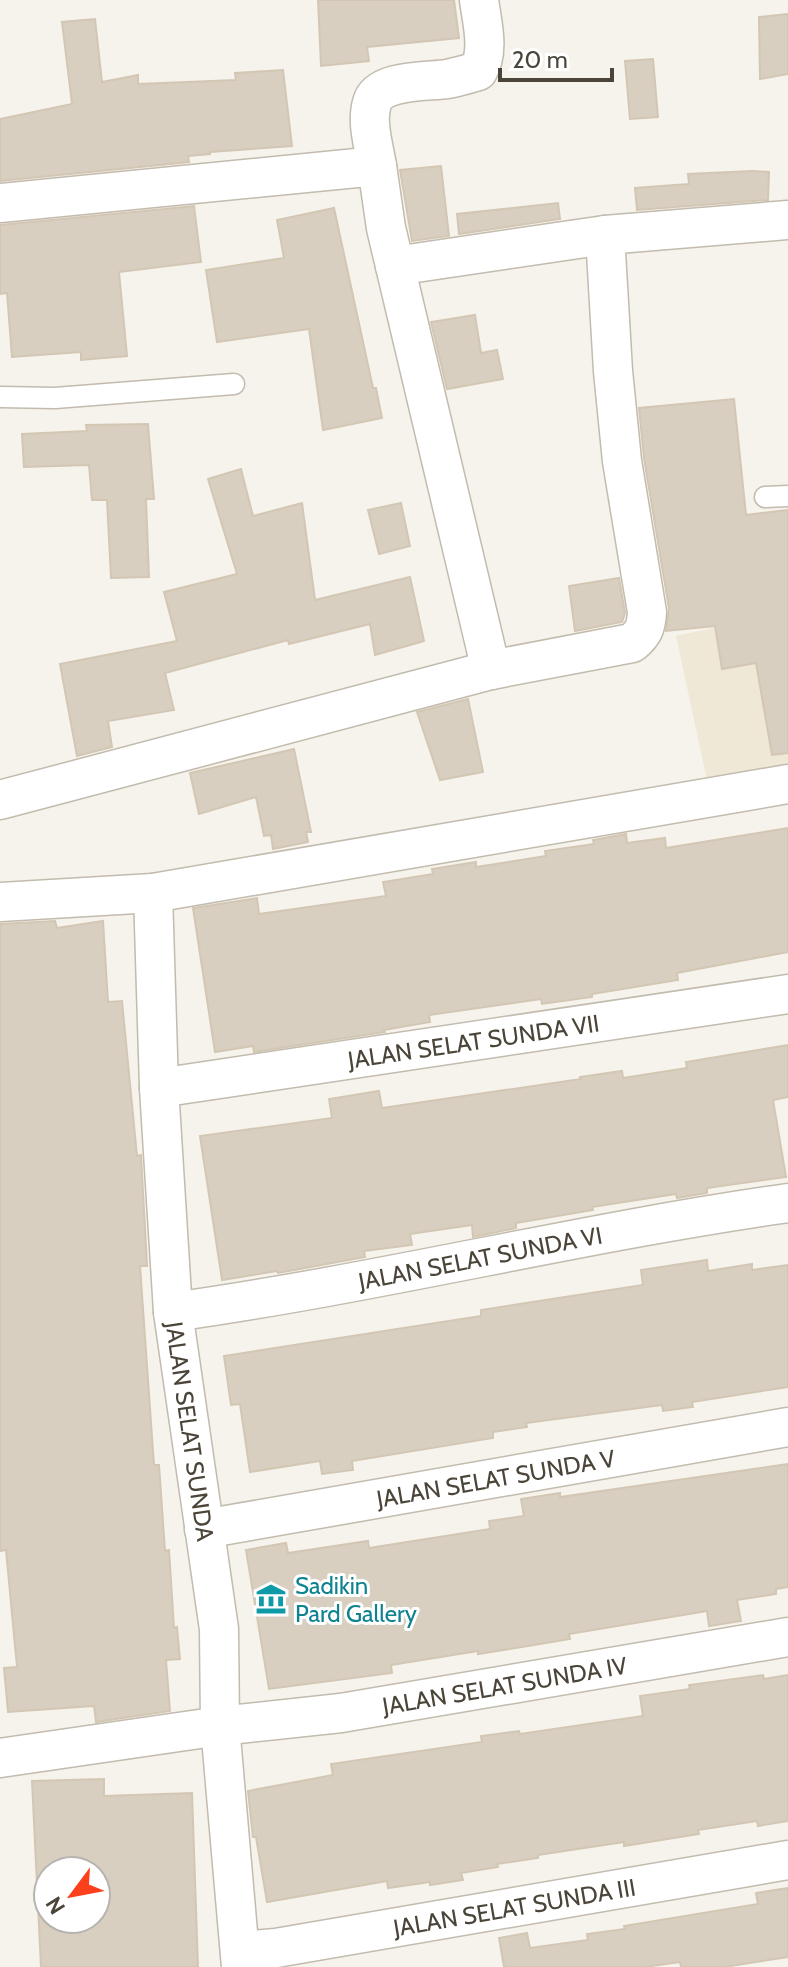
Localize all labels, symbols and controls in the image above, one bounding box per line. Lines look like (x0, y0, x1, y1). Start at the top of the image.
scale bar (500, 32, 612, 82)
text: 20 m (512, 45, 568, 74)
street label: JALAN SELAT SUNDA VII (345, 1008, 601, 1074)
street label: JALAN SELAT SUNDA VI (355, 1220, 604, 1296)
street label: JALAN SELAT SUNDA (160, 1319, 221, 1543)
street label: JALAN SELAT SUNDA V (373, 1443, 617, 1513)
place label: Sadikin Pard Gallery (295, 1571, 417, 1628)
museum icon: Sadikin Pard Gallery (254, 1582, 288, 1616)
street label: JALAN SELAT SUNDA IV (379, 1650, 629, 1720)
north arrow (32, 1855, 112, 1935)
street label: JALAN SELAT SUNDA III (390, 1872, 638, 1942)
text: N (40, 1892, 71, 1919)

